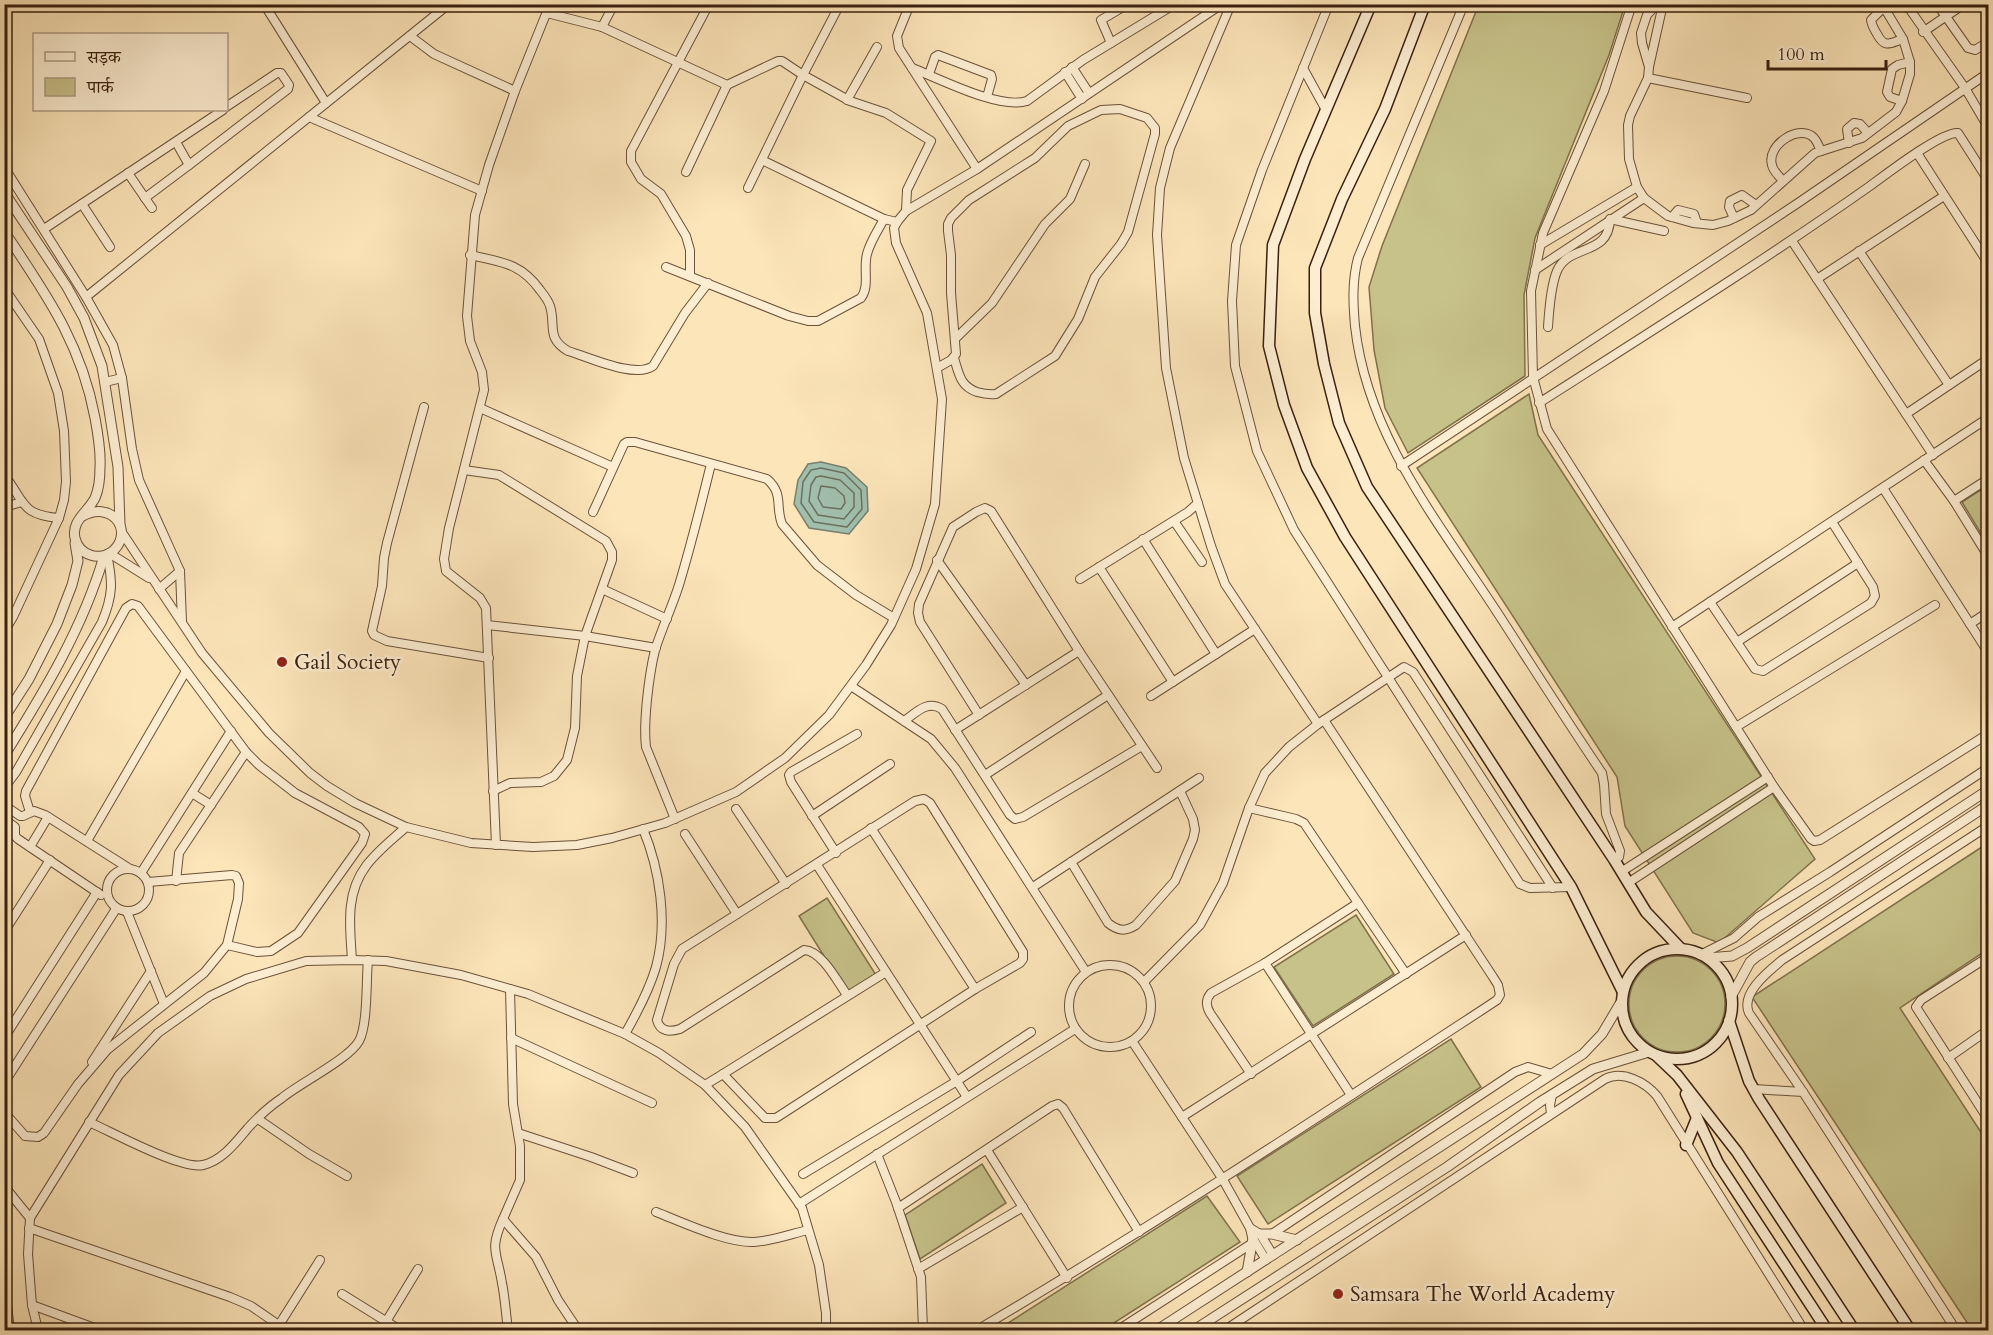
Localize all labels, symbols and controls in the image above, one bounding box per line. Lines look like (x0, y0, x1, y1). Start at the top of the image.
legend (33, 33, 228, 111)
scale bar (1768, 33, 1886, 71)
text: 100 m (1777, 42, 1825, 67)
text: सड़क (86, 45, 122, 70)
text: पार्क (86, 75, 115, 100)
place label: Gail Society (294, 648, 401, 677)
marker: Gail Society (275, 655, 289, 669)
place label: Samsara The World Academy (1350, 1280, 1615, 1309)
marker: Samsara The World Academy (1331, 1287, 1345, 1301)

